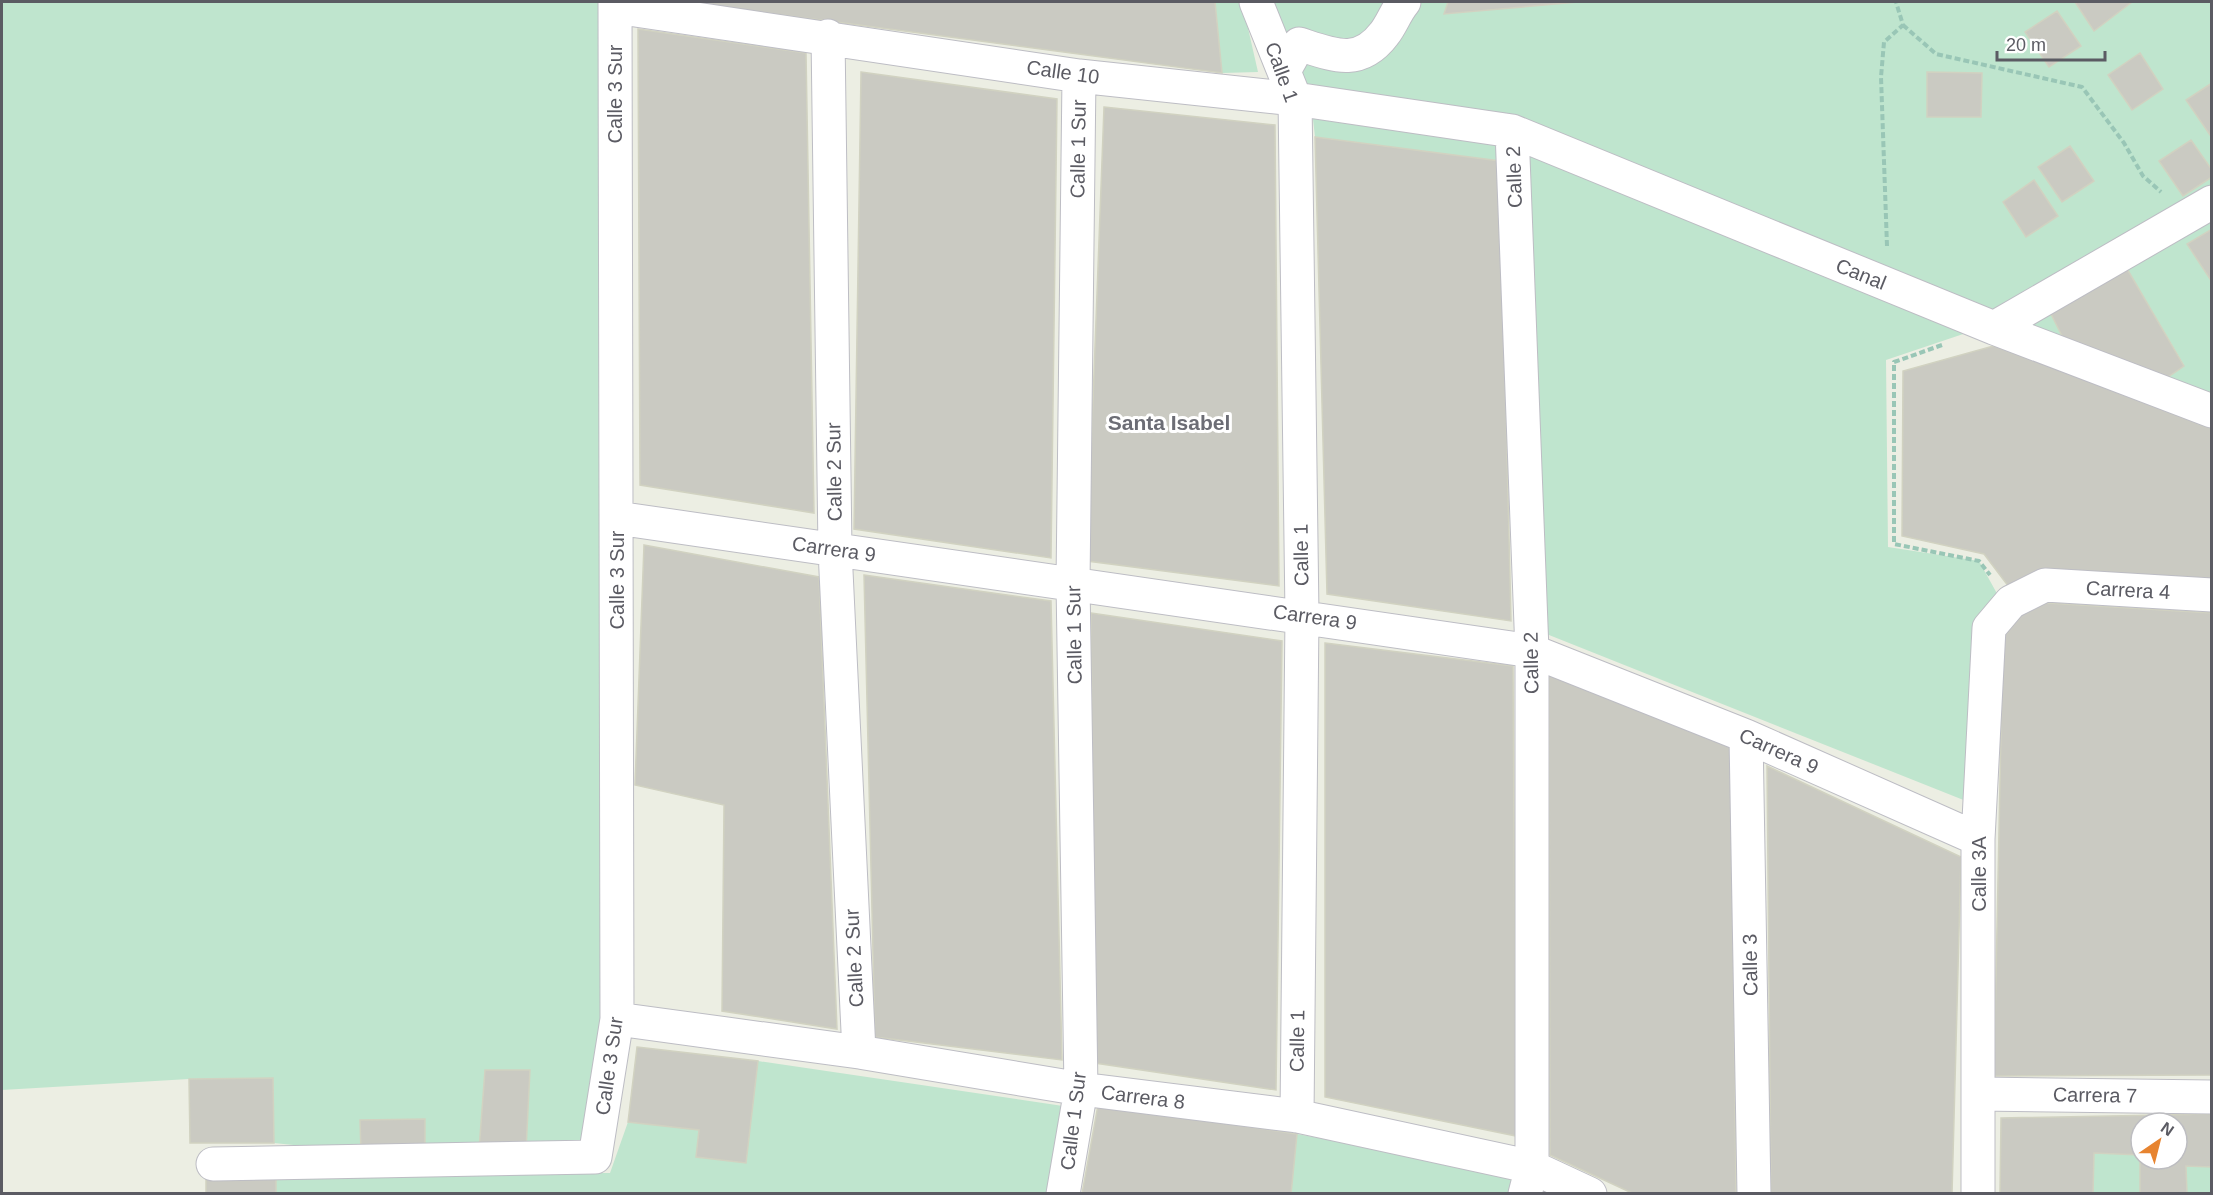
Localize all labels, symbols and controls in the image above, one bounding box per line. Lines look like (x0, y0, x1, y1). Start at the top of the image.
scale bar (1997, 24, 2105, 62)
text: 20 m (2006, 35, 2046, 55)
street label: Calle 1 (1261, 39, 1303, 105)
street label: Calle 3 Sur (604, 44, 626, 143)
street label: Calle 10 (1025, 56, 1101, 88)
street label: Calle 1 Sur (1066, 99, 1090, 199)
street label: Calle 2 (1502, 146, 1526, 208)
street label: Canal (1833, 254, 1889, 294)
district label: Santa Isabel (1108, 411, 1230, 434)
street label: Calle 2 Sur (822, 422, 846, 522)
street label: Calle 1 (1289, 524, 1313, 586)
street label: Calle 3 Sur (606, 530, 628, 629)
street label: Carrera 9 (791, 532, 877, 566)
street label: Carrera 4 (2085, 577, 2171, 603)
street label: Calle 1 Sur (1062, 585, 1086, 685)
street label: Carrera 9 (1272, 600, 1358, 634)
street label: Calle 2 (1519, 632, 1543, 694)
street label: Carrera 9 (1736, 724, 1822, 778)
street label: Calle 3A (1968, 836, 1990, 912)
street label: Calle 2 Sur (840, 908, 868, 1008)
street label: Calle 3 (1738, 934, 1762, 996)
street label: Calle 1 (1285, 1010, 1309, 1072)
street label: Calle 3 Sur (591, 1015, 627, 1117)
street label: Calle 1 Sur (1056, 1070, 1090, 1171)
street label: Carrera 8 (1100, 1081, 1186, 1113)
street label: Carrera 7 (2053, 1083, 2137, 1107)
north arrow (2129, 1111, 2189, 1171)
text: N (2158, 1119, 2177, 1139)

